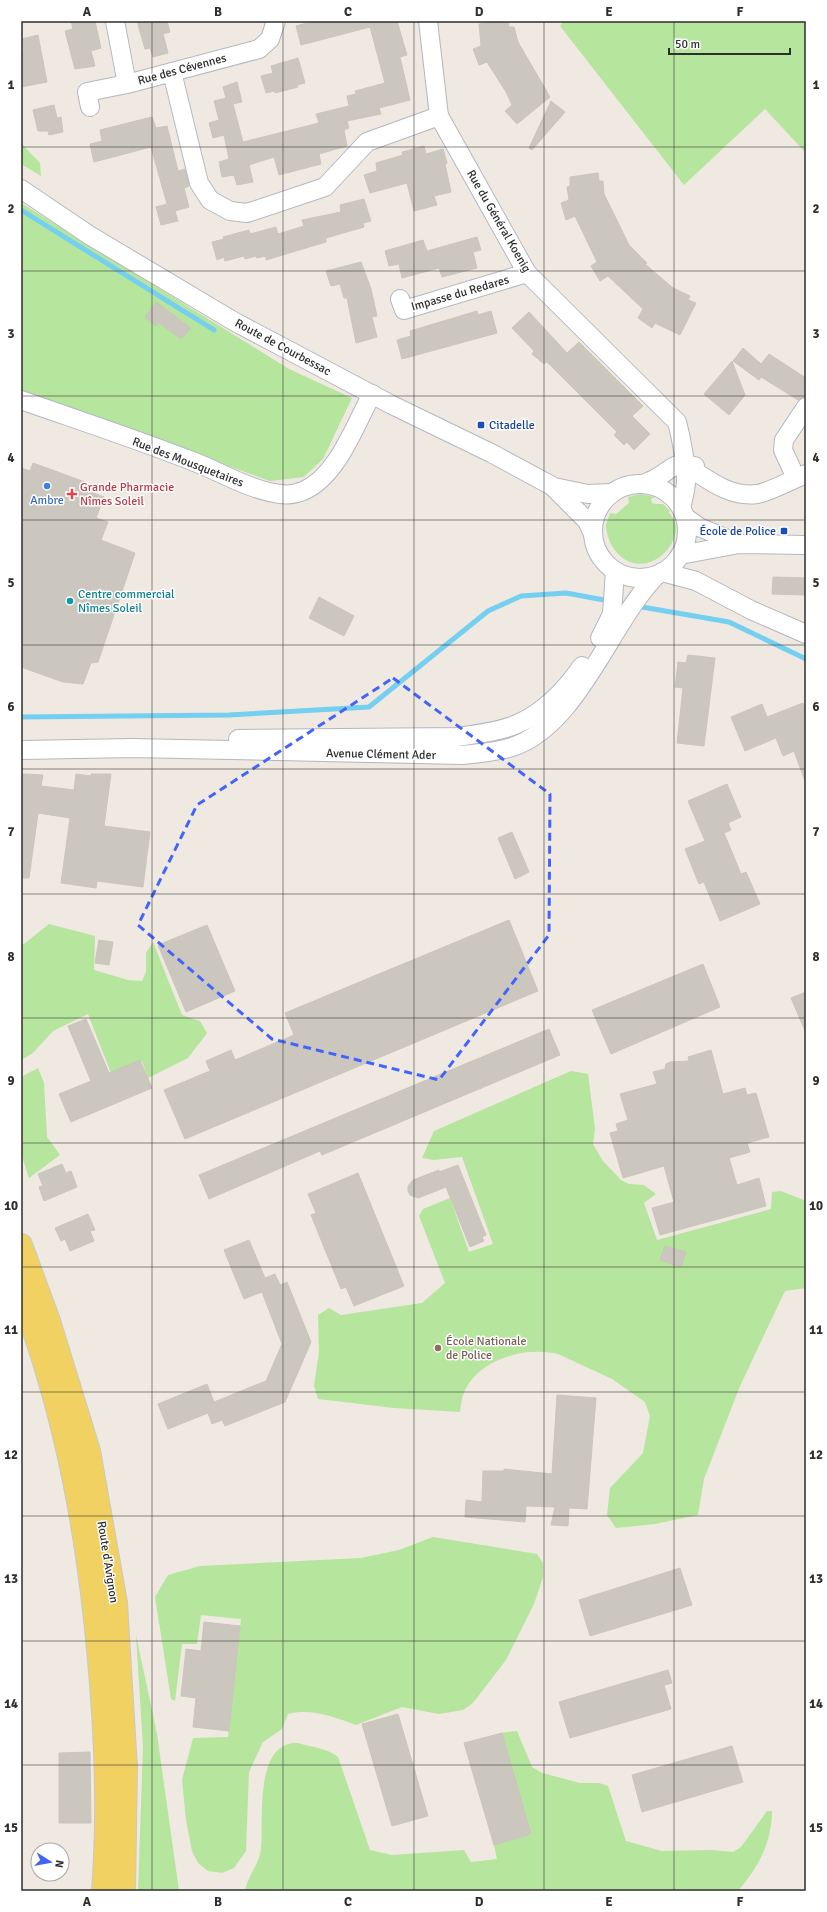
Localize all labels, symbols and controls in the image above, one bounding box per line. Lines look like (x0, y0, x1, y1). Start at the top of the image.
text: A (83, 4, 92, 20)
text: B (214, 4, 222, 20)
text: C (344, 4, 352, 20)
text: D (475, 4, 484, 20)
text: E (605, 4, 613, 20)
text: F (737, 4, 744, 20)
scale bar (669, 30, 790, 56)
text: 50 m (675, 37, 700, 52)
street label: Rue des Cévennes (136, 50, 228, 89)
text: 1 (7, 77, 15, 93)
text: 1 (812, 77, 820, 93)
street label: Rue du Général Koenig (463, 167, 534, 275)
text: 2 (7, 201, 15, 217)
text: 2 (812, 201, 820, 217)
street label: Impasse du Redares (409, 272, 511, 315)
street label: Route de Courbessac (232, 316, 334, 379)
text: 3 (7, 326, 15, 342)
text: 3 (812, 326, 820, 342)
place label: Citadelle (489, 418, 535, 433)
marker: Citadelle (476, 420, 486, 430)
street label: Rue des Mousquetaires (130, 434, 246, 491)
text: 4 (7, 450, 15, 466)
text: 4 (812, 450, 820, 466)
place label: Grande Pharmacie Nîmes Soleil (80, 480, 174, 509)
marker: Ambre (42, 481, 52, 491)
marker: Grande Pharmacie Nîmes Soleil (67, 489, 77, 499)
place label: Ambre (30, 493, 64, 508)
place label: École de Police (699, 524, 776, 539)
marker: École de Police (779, 526, 789, 536)
text: 5 (7, 575, 15, 591)
text: 5 (812, 575, 820, 591)
place label: Centre commercial Nîmes Soleil (78, 587, 175, 616)
marker: Centre commercial Nîmes Soleil (65, 596, 75, 606)
text: 6 (7, 699, 15, 715)
text: 6 (812, 699, 820, 715)
street label: Avenue Clément Ader (326, 746, 437, 763)
text: 7 (7, 824, 15, 840)
text: 7 (812, 824, 820, 840)
text: 8 (7, 949, 15, 965)
text: 8 (812, 949, 820, 965)
text: 9 (7, 1073, 15, 1089)
text: 9 (812, 1073, 820, 1089)
text: 10 (4, 1198, 18, 1214)
text: 10 (809, 1198, 823, 1214)
text: 11 (4, 1322, 18, 1338)
text: 11 (809, 1322, 823, 1338)
place label: École Nationale de Police (446, 1334, 526, 1363)
marker: École Nationale de Police (433, 1343, 443, 1353)
text: 12 (4, 1447, 18, 1463)
text: 12 (809, 1447, 823, 1463)
street label: Route d'Avignon (94, 1520, 121, 1604)
text: 13 (4, 1571, 18, 1587)
text: 13 (809, 1571, 823, 1587)
text: 14 (4, 1696, 18, 1712)
text: 14 (809, 1696, 823, 1712)
text: 15 (4, 1820, 18, 1836)
text: 15 (809, 1820, 823, 1836)
north arrow (30, 1842, 70, 1882)
text: N (52, 1859, 66, 1869)
text: A (83, 1894, 92, 1910)
text: B (214, 1894, 222, 1910)
text: C (344, 1894, 352, 1910)
text: D (475, 1894, 484, 1910)
text: E (605, 1894, 613, 1910)
text: F (737, 1894, 744, 1910)

